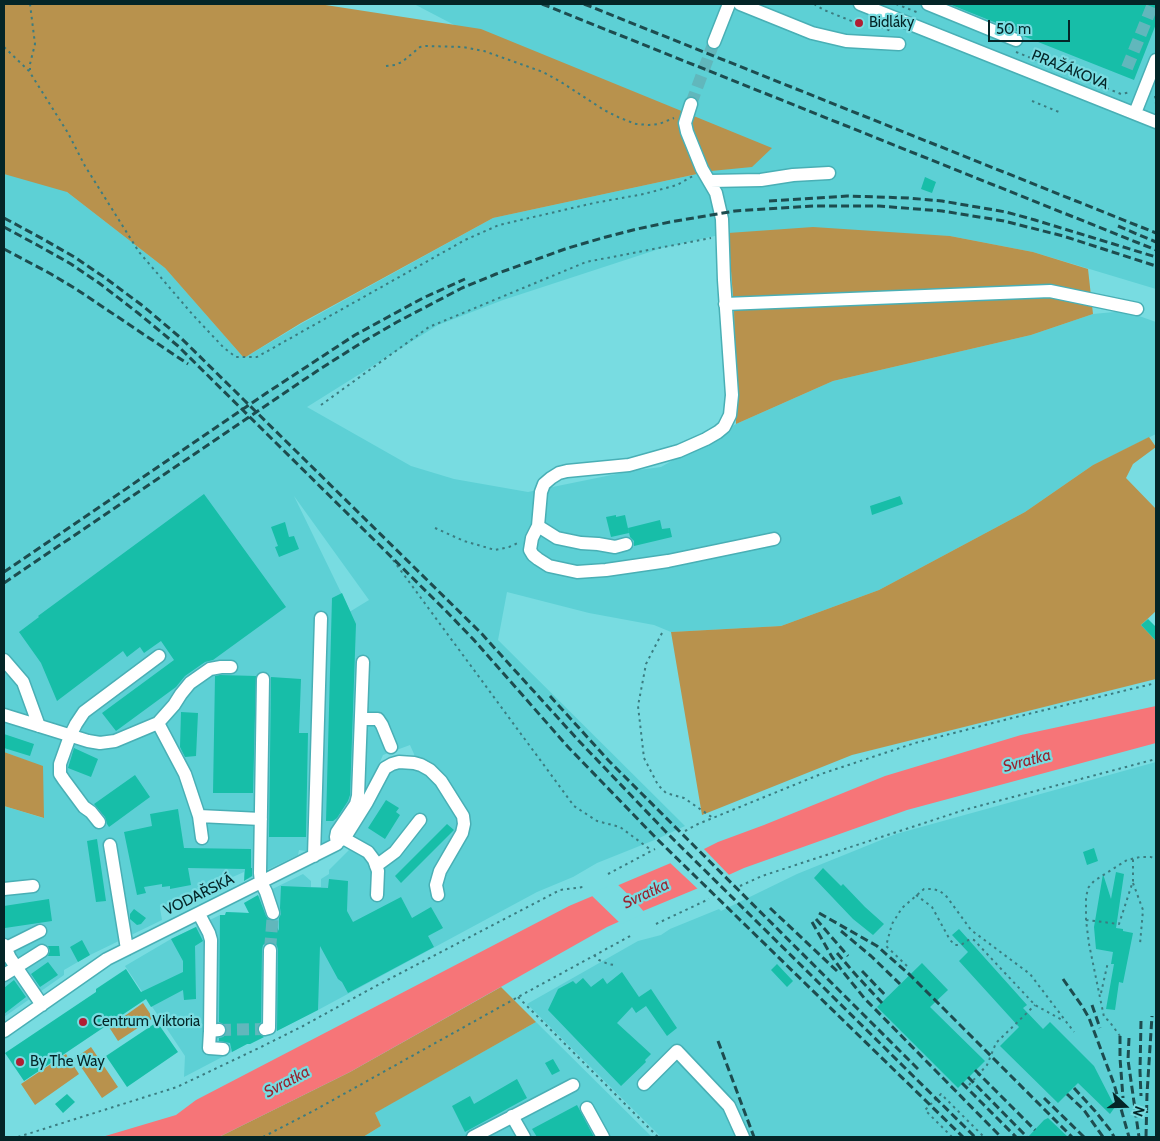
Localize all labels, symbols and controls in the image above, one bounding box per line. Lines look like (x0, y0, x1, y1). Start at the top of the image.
scale bar (990, 10, 1072, 42)
place label: Bidláky (869, 14, 914, 32)
marker: Bidláky (853, 17, 865, 29)
text: 50 m (996, 20, 1031, 38)
street label: PRAŽÁKOVA (1029, 46, 1111, 94)
water label: Svratka (1001, 745, 1053, 777)
street label: VODAŘSKÁ (161, 870, 237, 920)
water label: Svratka (620, 875, 672, 913)
place label: Centrum Viktoria (93, 1013, 200, 1031)
marker: Centrum Viktoria (77, 1016, 89, 1028)
place label: By The Way (30, 1053, 105, 1071)
marker: By The Way (14, 1056, 26, 1068)
water label: Svratka (261, 1062, 313, 1102)
north arrow (1100, 1081, 1150, 1131)
text: N (1129, 1104, 1149, 1119)

